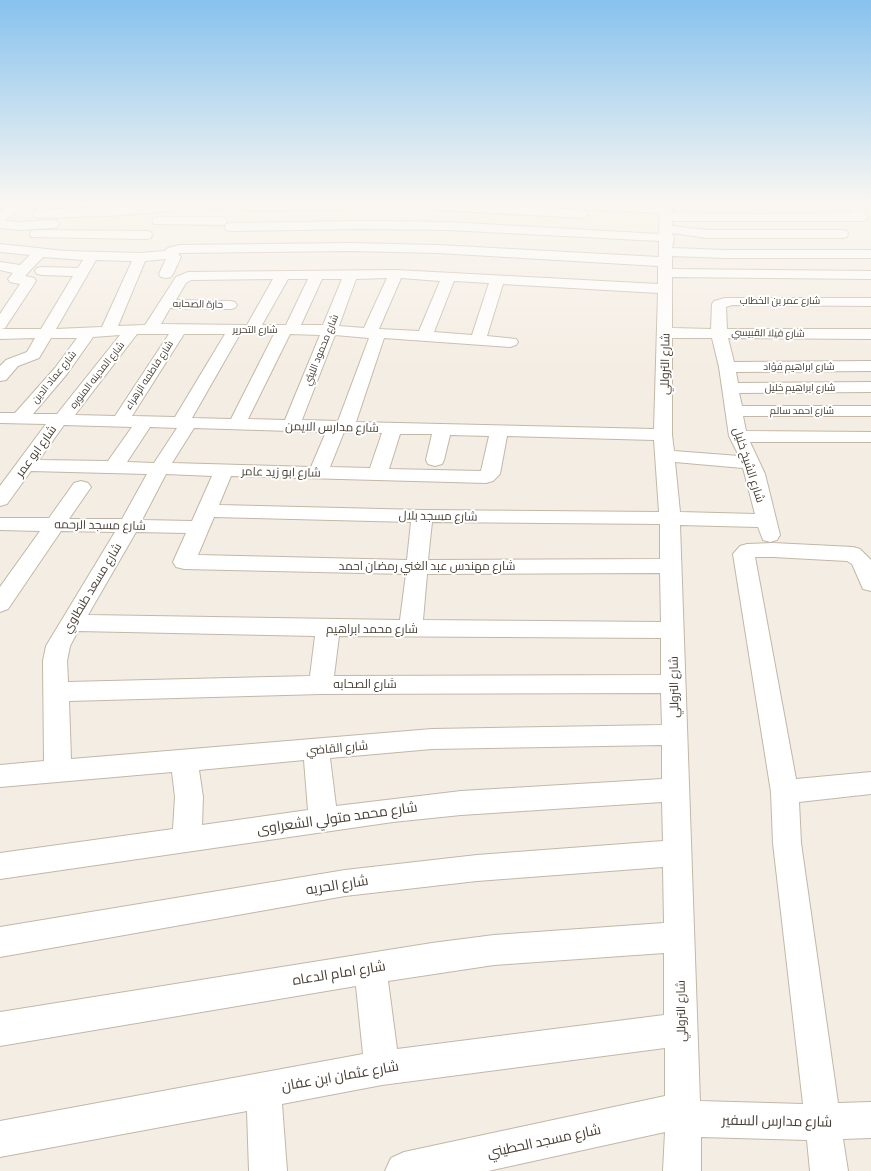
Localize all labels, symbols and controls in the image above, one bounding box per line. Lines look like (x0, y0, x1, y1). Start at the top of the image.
street label: شارع عمر بن الخطاب (740, 295, 820, 307)
street label: حارة الصحابه (173, 298, 223, 310)
street label: شارع محمود الليثي (301, 313, 341, 387)
street label: شارع التحرير (232, 324, 278, 336)
street label: شارع فيلا القبيسي (731, 326, 805, 340)
street label: شارع التروللي (657, 333, 673, 395)
street label: شارع فاطمه الزهراء (122, 338, 176, 412)
street label: شارع المدينه المنوره (67, 339, 127, 411)
street label: شارع عماد الدين (29, 348, 79, 406)
street label: شارع ابراهيم فؤاد (763, 361, 835, 373)
street label: شارع ابراهيم خليل (765, 382, 835, 394)
street label: شارع احمد سالم (770, 405, 834, 417)
street label: شارع مدارس الايمن (285, 419, 379, 435)
street label: شارع ابو عمر (12, 422, 60, 480)
street label: شارع الشيخ خليل (730, 426, 768, 504)
street label: شارع ابو زيد عامر (241, 464, 321, 480)
street label: شارع مسجد بلال (398, 508, 478, 524)
street label: شارع مسجد الرحمه (54, 517, 146, 533)
street label: شارع مسعد طنطاوي (59, 540, 125, 636)
street label: شارع مهندس عبد الغني رمضان احمد (339, 559, 515, 573)
street label: شارع محمد ابراهيم (326, 622, 418, 636)
street label: شارع التروللي (666, 656, 682, 718)
street label: شارع الصحابه (333, 677, 397, 691)
street label: شارع القاضي (305, 738, 369, 758)
street label: شارع محمد متولي الشعراوى (256, 798, 418, 838)
street label: شارع الحريه (305, 872, 369, 898)
street label: شارع امام الدعاه (291, 957, 387, 989)
street label: شارع التروللي (673, 980, 689, 1042)
street label: شارع عثمان ابن عفان (280, 1057, 400, 1095)
street label: شارع مدارس السفير (722, 1112, 832, 1130)
street label: شارع مسجد الحطيني (486, 1121, 602, 1161)

